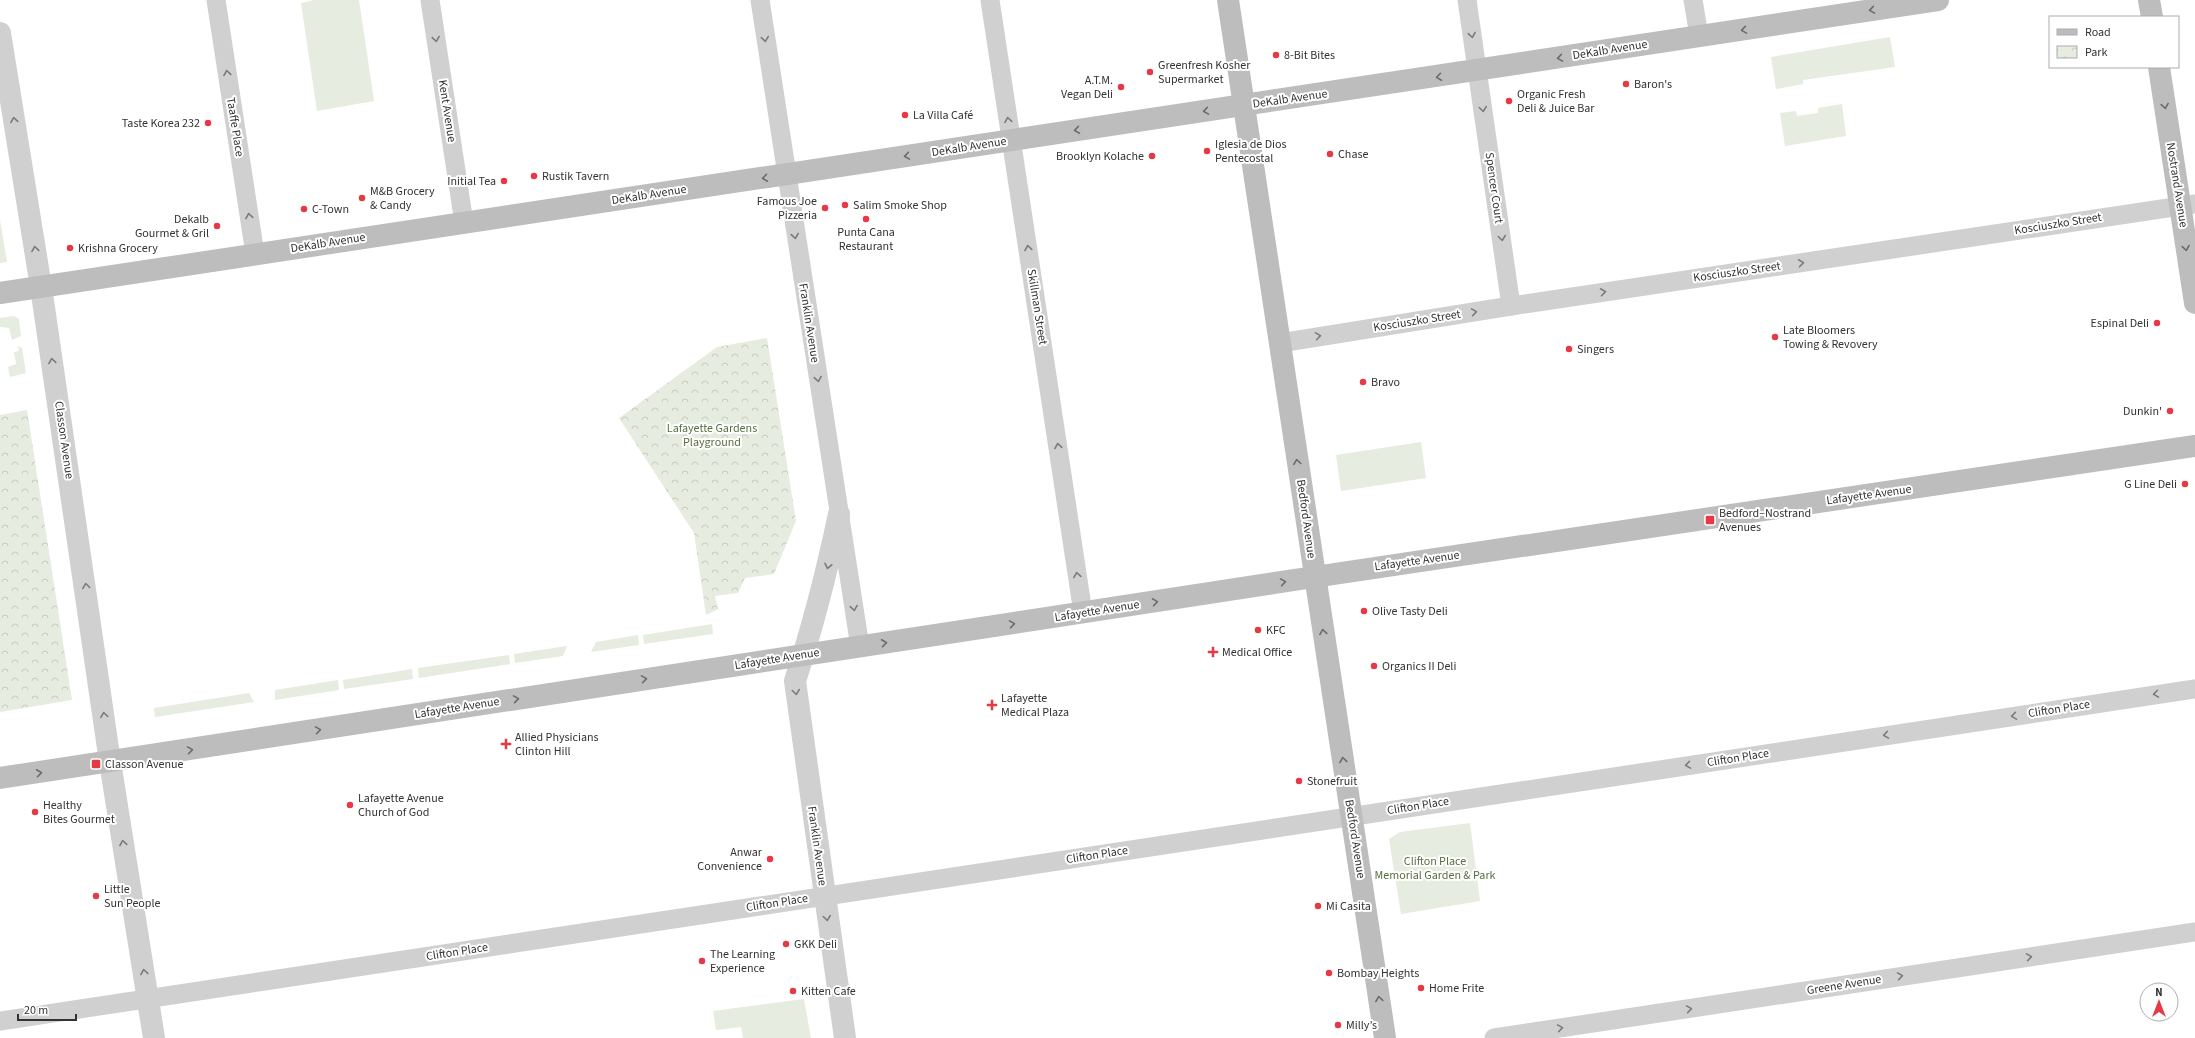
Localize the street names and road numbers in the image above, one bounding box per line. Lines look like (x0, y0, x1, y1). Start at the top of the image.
street label: DeKalb Avenue (1571, 36, 1649, 64)
street label: Kent Avenue (434, 79, 460, 143)
street label: DeKalb Avenue (1251, 85, 1329, 113)
street label: Taaffe Place (222, 96, 248, 158)
street label: DeKalb Avenue (930, 133, 1008, 161)
street label: Nostrand Avenue (2162, 141, 2192, 229)
street label: Spencer Court (1481, 151, 1507, 225)
street label: DeKalb Avenue (610, 181, 688, 209)
street label: Kosciuszko Street (2013, 209, 2103, 239)
street label: DeKalb Avenue (289, 229, 367, 257)
street label: Kosciuszko Street (1692, 257, 1782, 287)
street label: Skillman Street (1023, 268, 1051, 346)
street label: Franklin Avenue (794, 282, 824, 364)
street label: Kosciuszko Street (1372, 306, 1462, 336)
street label: Classon Avenue (50, 400, 78, 480)
street label: Bedford Avenue (1292, 478, 1320, 560)
street label: Lafayette Avenue (1825, 481, 1913, 509)
street label: Lafayette Avenue (1373, 547, 1461, 575)
street label: Lafayette Avenue (1053, 596, 1141, 626)
street label: Lafayette Avenue (733, 644, 821, 674)
street label: Lafayette Avenue (413, 693, 501, 723)
street label: Clifton Place (2027, 696, 2091, 722)
street label: Clifton Place (1706, 745, 1770, 771)
street label: Clifton Place (1386, 793, 1450, 819)
street label: Bedford Avenue (1340, 798, 1370, 880)
street label: Franklin Avenue (803, 805, 831, 887)
street label: Clifton Place (1065, 842, 1129, 868)
street label: Clifton Place (745, 890, 809, 916)
street label: Clifton Place (425, 939, 489, 965)
street label: Greene Avenue (1806, 971, 1883, 999)

